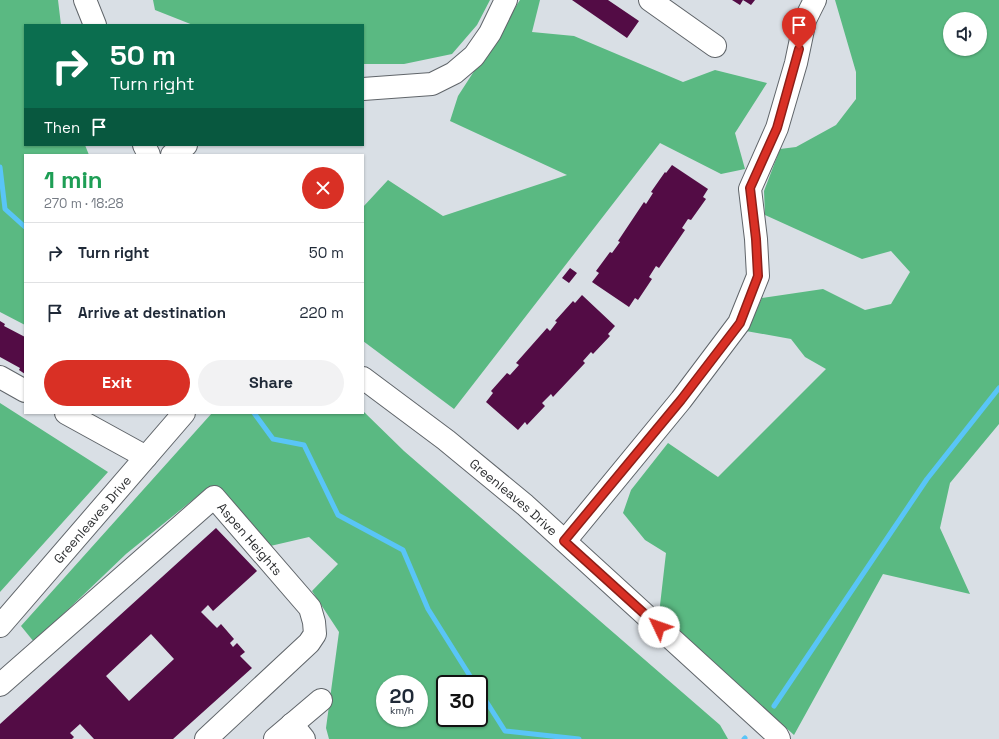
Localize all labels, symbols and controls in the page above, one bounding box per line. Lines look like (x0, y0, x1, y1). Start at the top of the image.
pin (782, 8, 816, 49)
map controls (943, 12, 987, 56)
button: sound (943, 12, 987, 56)
icon: arrive (788, 14, 810, 36)
text: 50 m (110, 37, 176, 73)
icon: right (44, 40, 96, 92)
text: Turn right (110, 72, 194, 95)
icon: arrive (88, 116, 110, 138)
text: Then (44, 118, 80, 137)
text: 1 min (44, 164, 103, 195)
button: close (302, 167, 344, 209)
text: 270 m · 18:28 (44, 195, 124, 212)
icon: right (44, 242, 66, 264)
text: Turn right (78, 243, 149, 262)
text: 50 m (309, 243, 344, 262)
icon: arrive (44, 302, 66, 324)
text: Arrive at destination (78, 303, 226, 322)
text: 220 m (300, 303, 344, 322)
button: Exit (44, 360, 190, 406)
button: Share (198, 360, 344, 406)
street label: Greenleaves Drive (466, 454, 561, 539)
street label: Greenleaves Drive (50, 472, 135, 567)
street label: Aspen Heights (214, 499, 286, 579)
position arrow (638, 606, 680, 648)
speed limit sign: 30 (436, 675, 488, 727)
text: 20 (390, 683, 414, 709)
text: km/h (390, 704, 414, 717)

